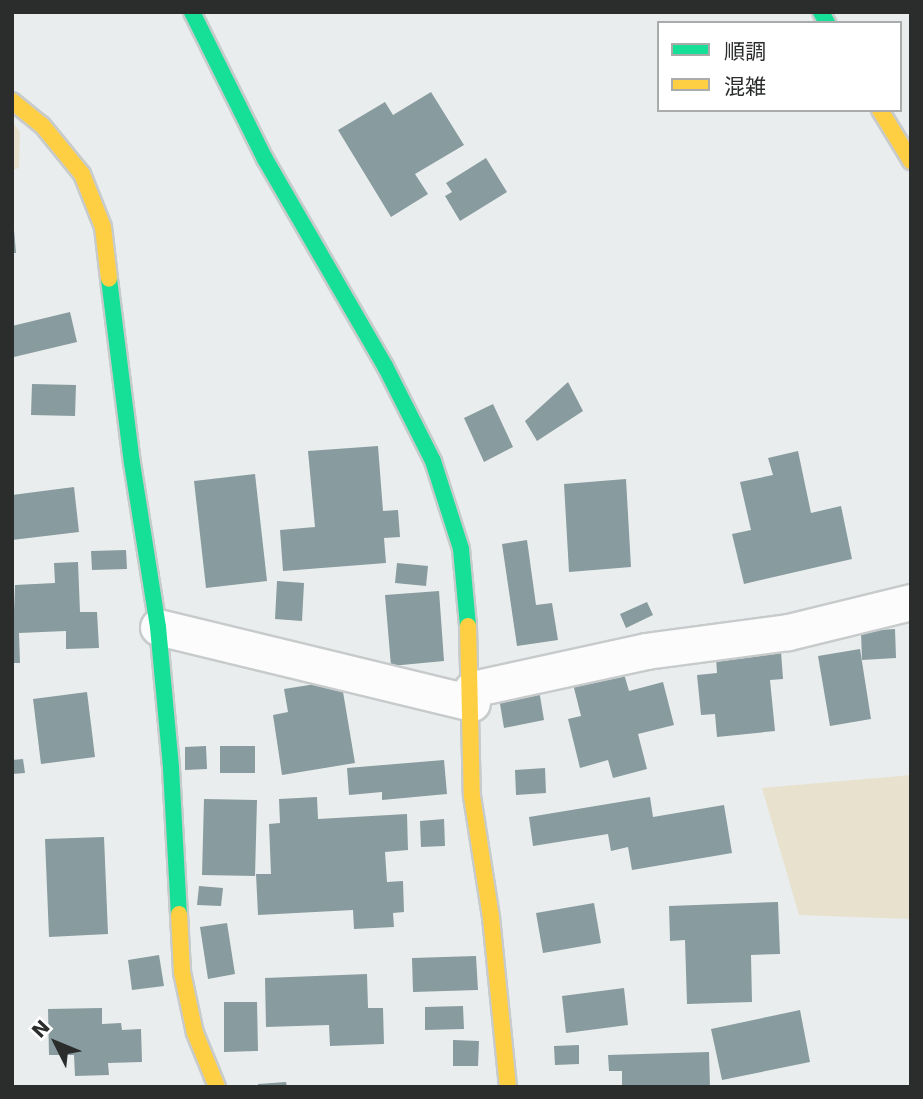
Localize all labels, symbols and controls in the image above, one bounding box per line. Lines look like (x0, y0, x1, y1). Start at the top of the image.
legend (657, 21, 902, 112)
text: 順調 (724, 40, 766, 64)
text: 混雑 (724, 75, 766, 99)
north arrow (21, 1008, 91, 1078)
text: N (27, 1015, 54, 1042)

